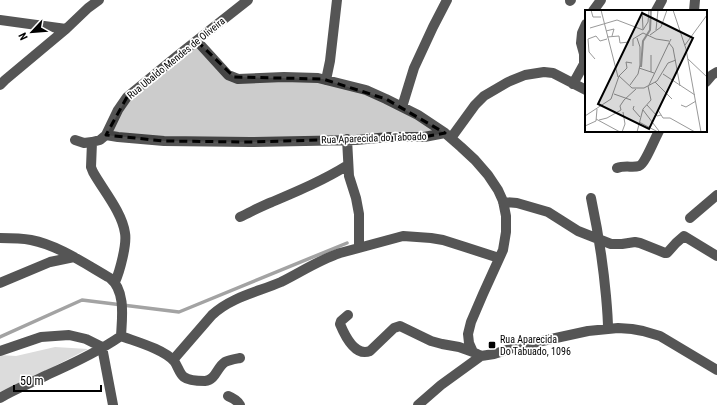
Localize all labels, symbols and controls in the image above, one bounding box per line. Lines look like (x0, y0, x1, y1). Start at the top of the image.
inset map (585, 10, 707, 132)
north arrow (12, 12, 52, 52)
street label: Rua Ubaldo Mendes de Oliveira (125, 15, 227, 101)
text: N (16, 30, 31, 42)
street label: Rua Aparecida do Taboado (321, 131, 427, 145)
place label: Rua Aparecida Do Tabuado, 1096 (500, 334, 571, 357)
marker: Rua Aparecida Do Tabuado, 1096 (487, 340, 497, 350)
scale bar (14, 367, 101, 393)
text: 50 m (20, 374, 44, 388)

